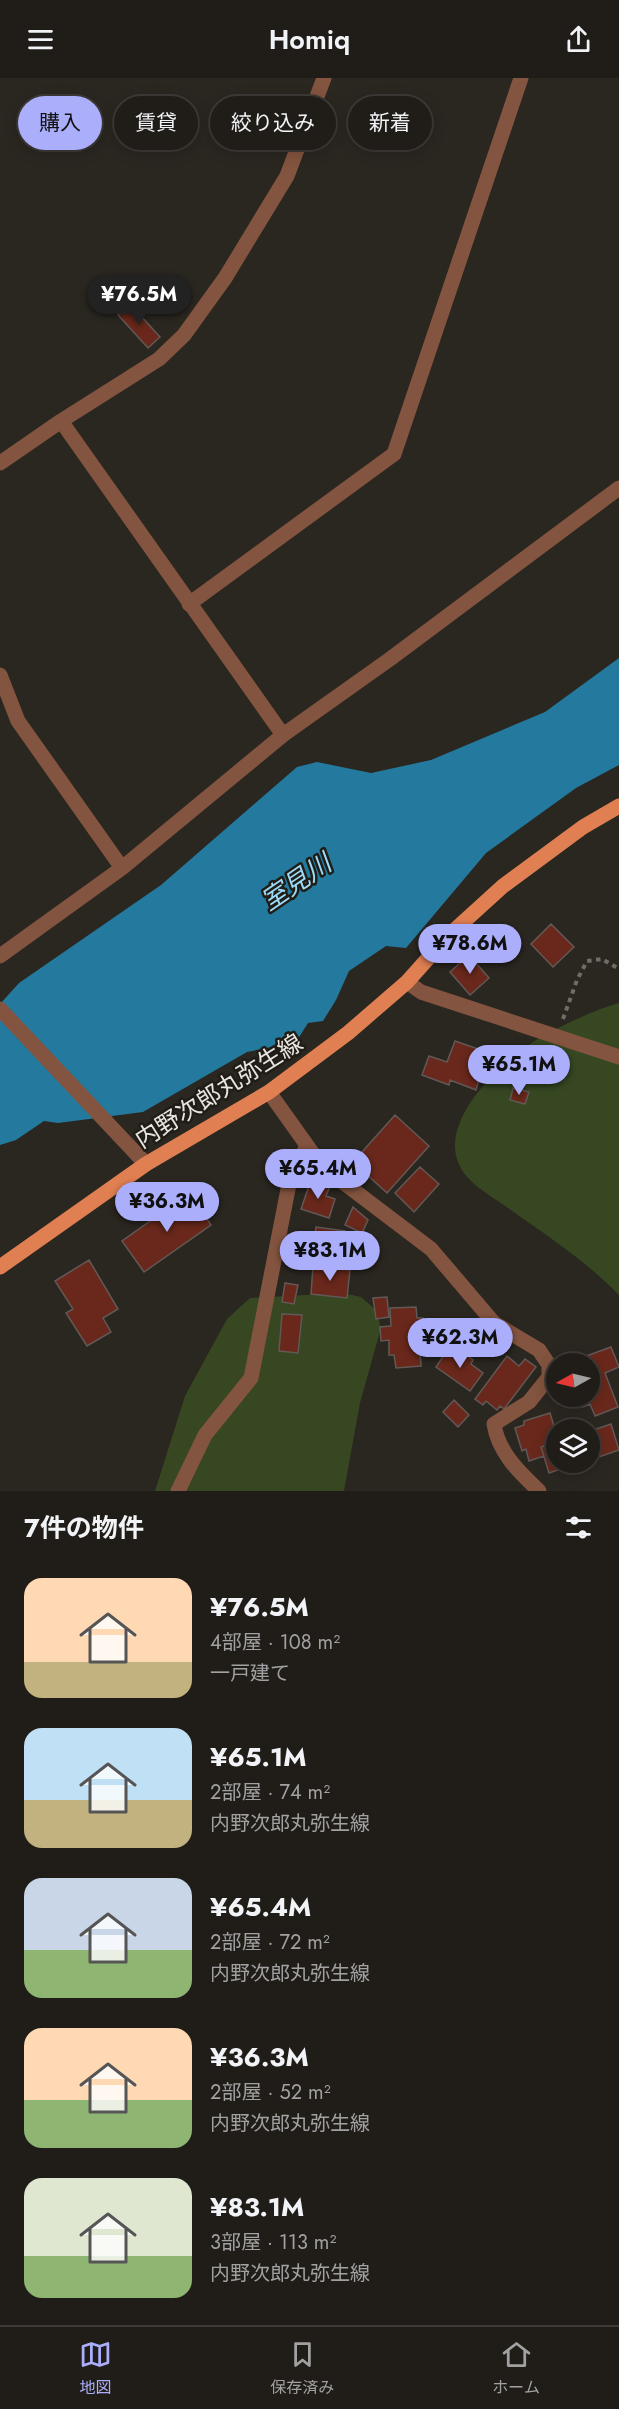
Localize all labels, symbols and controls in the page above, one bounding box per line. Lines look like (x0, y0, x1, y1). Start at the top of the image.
text: Homiq (269, 20, 350, 59)
icon: menu (24, 23, 57, 56)
icon: share (562, 23, 595, 56)
chip: 購入 (18, 96, 102, 150)
chip: 賃貸 (114, 96, 198, 150)
chip: 絞り込み (210, 96, 336, 150)
chip: 新着 (348, 96, 432, 150)
pin: ¥76.5M (90, 275, 188, 326)
text: ¥76.5M (101, 280, 177, 309)
water label: 室見川 (253, 843, 341, 920)
pin: ¥78.6M (421, 924, 519, 975)
text: ¥78.6M (432, 929, 508, 958)
street label: 内野次郎丸弥生線 (128, 1025, 309, 1156)
pin: ¥65.1M (470, 1045, 568, 1096)
text: ¥65.1M (482, 1050, 556, 1079)
pin: ¥65.4M (269, 1149, 367, 1200)
text: ¥65.4M (279, 1154, 357, 1183)
pin: ¥36.3M (118, 1182, 216, 1233)
text: ¥36.3M (129, 1187, 205, 1216)
pin: ¥83.1M (281, 1231, 379, 1282)
text: ¥83.1M (294, 1236, 366, 1265)
pin: ¥62.3M (411, 1318, 509, 1369)
text: ¥62.3M (422, 1323, 498, 1352)
north arrow (546, 1353, 600, 1407)
map controls (546, 1353, 600, 1473)
button: layers (546, 1419, 600, 1473)
text: 7件の物件 (24, 1509, 144, 1547)
icon: filters (562, 1511, 595, 1544)
text: ¥76.5M (210, 1588, 309, 1626)
icon: home (72, 1602, 144, 1674)
text: 4部屋 · 108 m² (210, 1628, 340, 1657)
text: 一戸建て (210, 1659, 290, 1688)
text: ¥65.1M (210, 1738, 306, 1776)
icon: home (72, 1752, 144, 1824)
text: 2部屋 · 74 m² (210, 1778, 330, 1807)
text: 内野次郎丸弥生線 (210, 1809, 370, 1838)
text: ¥65.4M (210, 1888, 311, 1926)
icon: home (72, 1902, 144, 1974)
text: 2部屋 · 72 m² (210, 1928, 330, 1957)
text: 内野次郎丸弥生線 (210, 1959, 370, 1988)
text: ¥36.3M (210, 2038, 309, 2076)
icon: home (72, 2052, 144, 2124)
text: 2部屋 · 52 m² (210, 2078, 331, 2107)
text: 内野次郎丸弥生線 (210, 2109, 370, 2138)
text: ¥83.1M (210, 2188, 304, 2226)
icon: home (72, 2202, 144, 2274)
text: 3部屋 · 113 m² (210, 2228, 336, 2257)
text: 内野次郎丸弥生線 (210, 2259, 370, 2288)
tab: 地図 (79, 2338, 112, 2399)
tab: 保存済み (270, 2338, 334, 2399)
tab: ホーム (492, 2338, 540, 2399)

